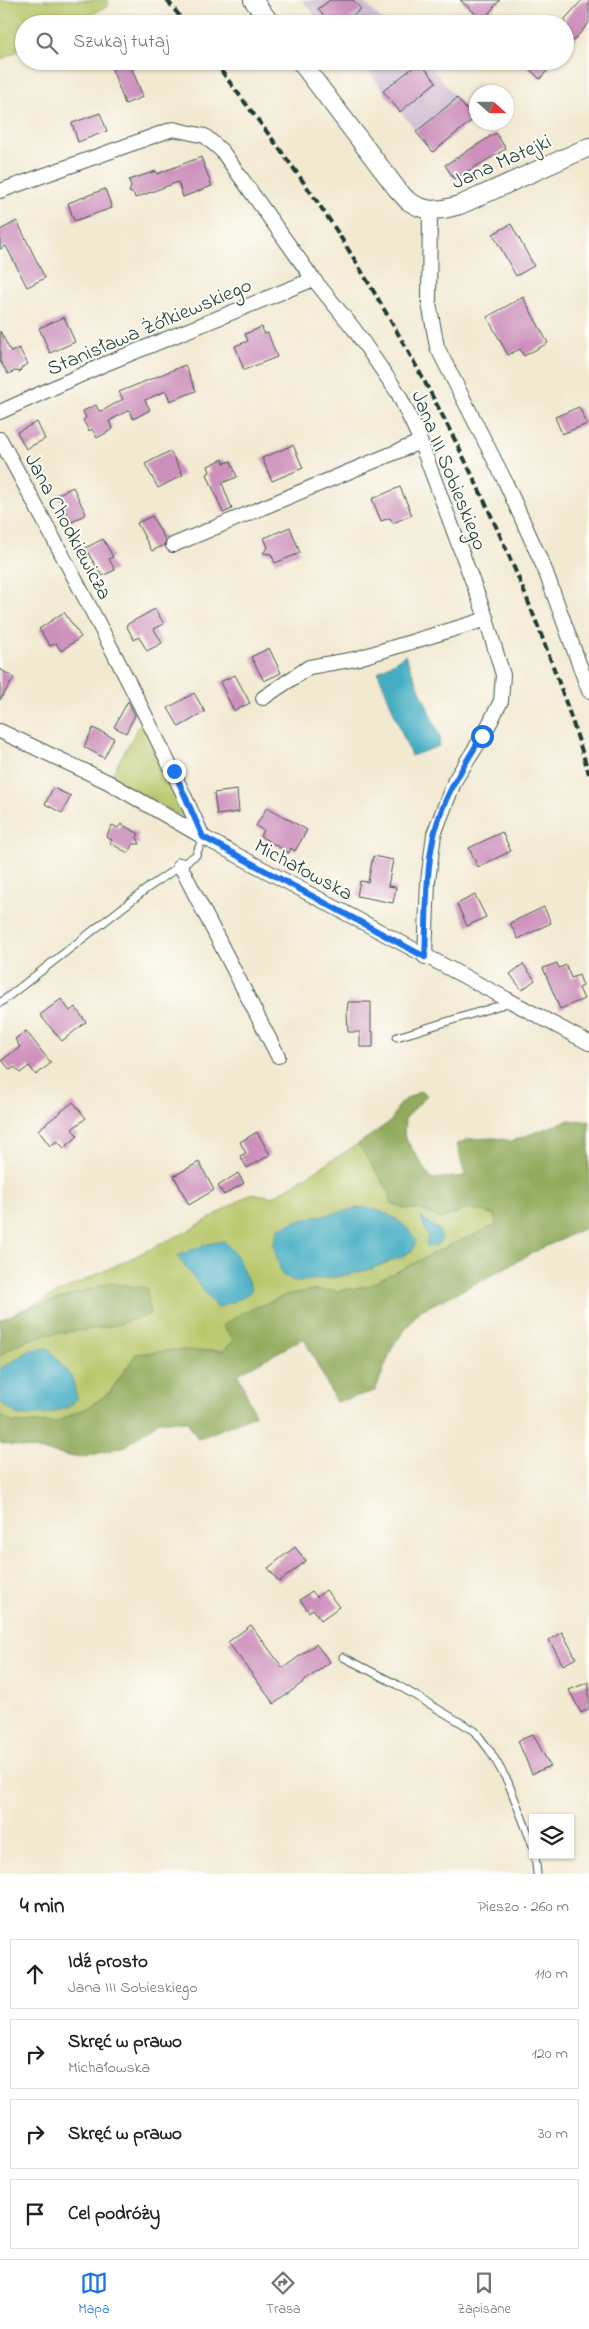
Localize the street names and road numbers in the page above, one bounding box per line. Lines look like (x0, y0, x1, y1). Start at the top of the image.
street label: Jana Matejki (447, 128, 556, 198)
street label: Stanisława Żółkiewskiego (43, 271, 258, 386)
street label: Jana III Sobieskiego (401, 386, 494, 556)
street label: Jana Chodkiewicza (16, 448, 119, 606)
street label: Michałowska (248, 832, 358, 909)

